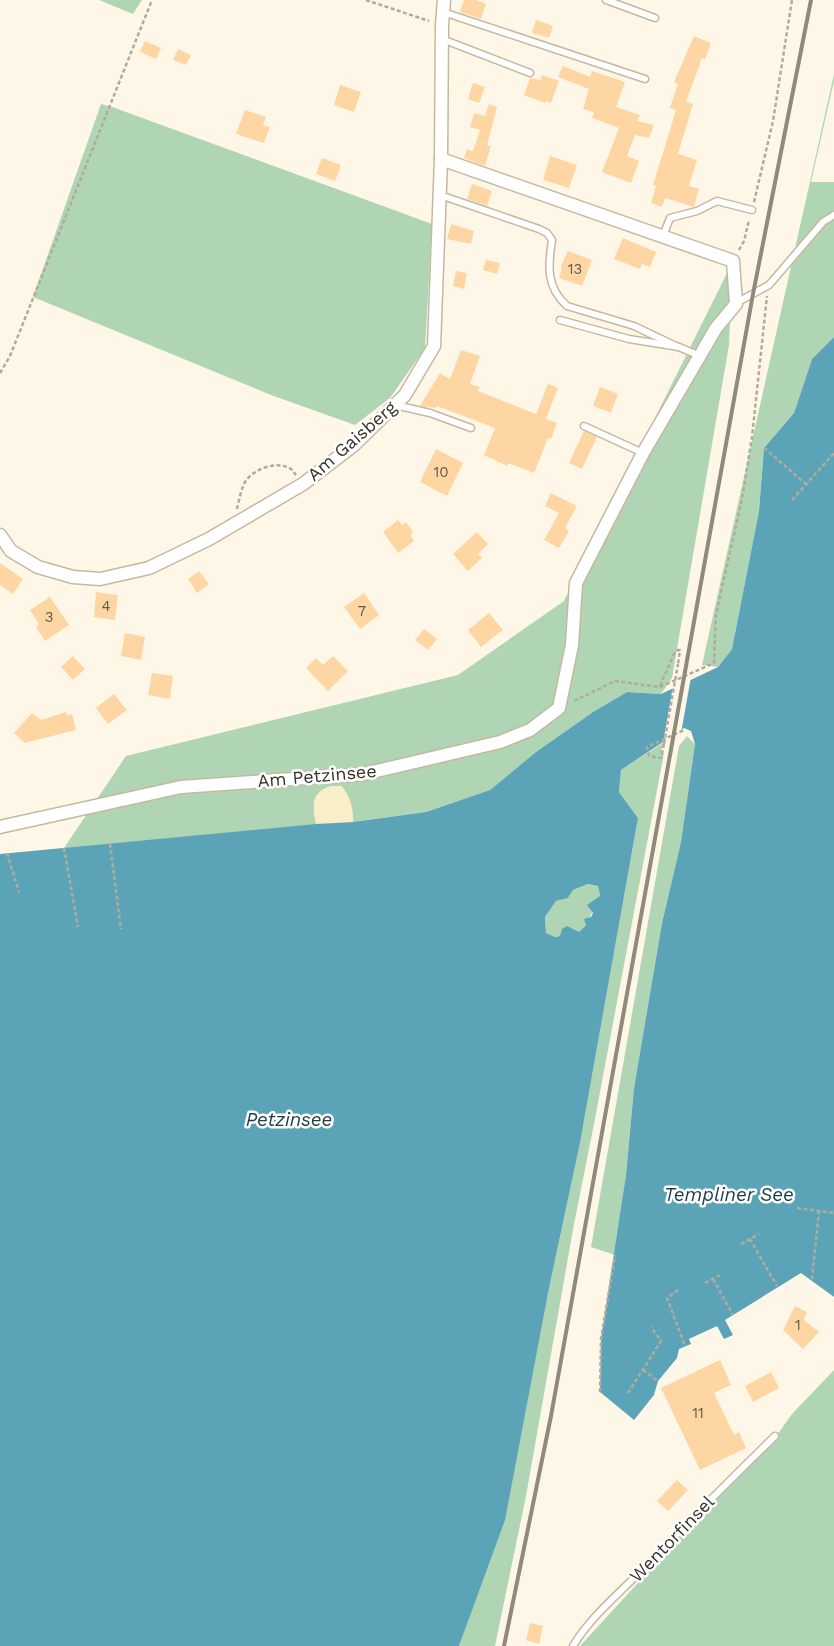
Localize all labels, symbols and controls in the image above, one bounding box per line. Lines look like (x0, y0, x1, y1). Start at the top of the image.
house number: 13 (568, 260, 582, 278)
street label: Am Gaisberg (303, 396, 401, 485)
house number: 10 (433, 463, 449, 481)
house number: 4 (101, 597, 111, 615)
house number: 7 (358, 602, 366, 620)
house number: 3 (45, 608, 53, 626)
street label: Am Petzinsee (257, 760, 377, 791)
water label: Petzinsee (246, 1108, 332, 1131)
water label: Templiner See (664, 1183, 794, 1206)
house number: 1 (795, 1316, 801, 1334)
house number: 11 (692, 1404, 704, 1422)
street label: Wentorfinsel (625, 1491, 718, 1586)

